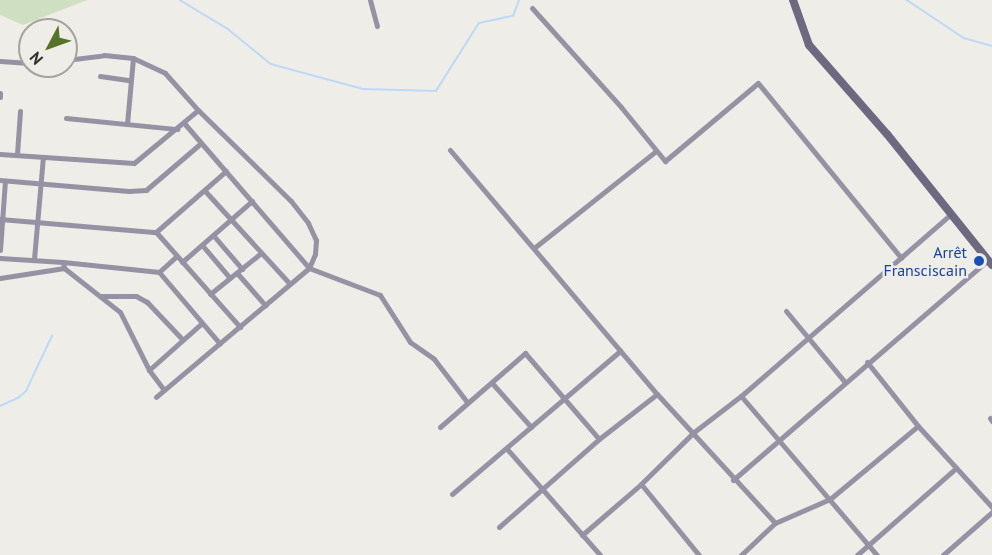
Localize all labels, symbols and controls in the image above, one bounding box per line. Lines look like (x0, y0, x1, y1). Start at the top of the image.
north arrow (18, 18, 78, 78)
text: N (25, 48, 47, 69)
place label: Arrêt Fransciscain (883, 242, 967, 280)
marker: Arrêt Fransciscain (972, 254, 986, 268)

